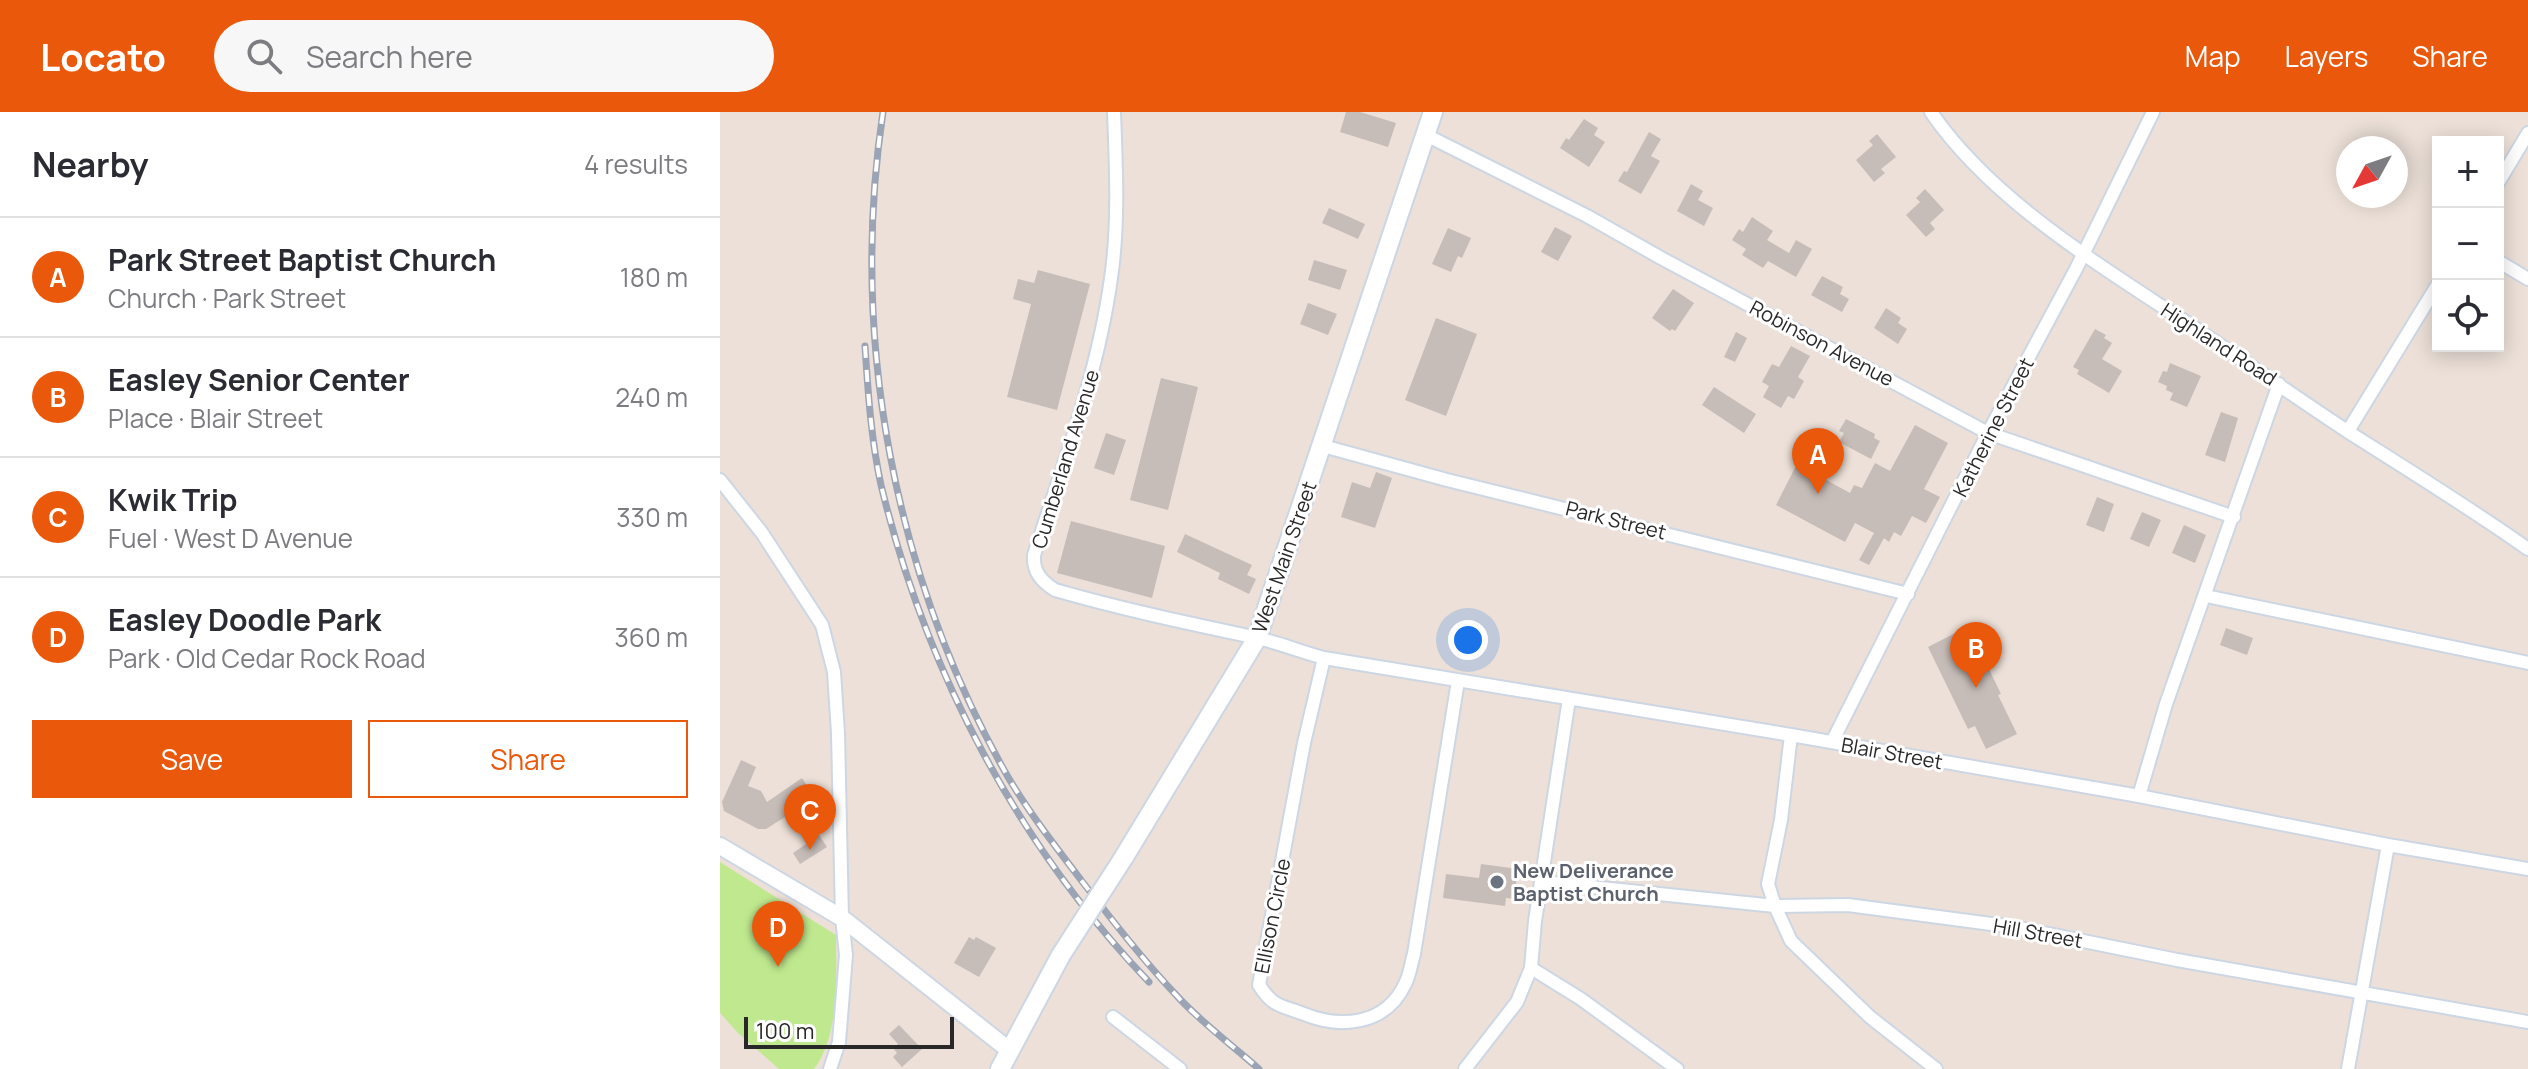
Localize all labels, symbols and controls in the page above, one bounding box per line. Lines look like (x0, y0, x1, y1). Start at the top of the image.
search box (214, 20, 774, 92)
text: Locato (40, 30, 166, 82)
icon: search (242, 34, 286, 78)
text: Search here (306, 36, 473, 77)
text: Map (2185, 37, 2241, 75)
text: Layers (2285, 37, 2368, 75)
text: Share (2412, 37, 2488, 75)
north arrow (2336, 136, 2408, 208)
map controls (2432, 136, 2504, 352)
button: + (2432, 136, 2504, 208)
text: Nearby (32, 141, 148, 187)
text: 4 results (584, 146, 688, 182)
button: − (2432, 208, 2504, 280)
text: Park Street Baptist Church (108, 239, 496, 280)
text: A (49, 259, 67, 295)
text: 180 m (620, 259, 688, 295)
text: Church · Park Street (108, 280, 346, 316)
button: locate (2432, 280, 2504, 352)
street label: Robinson Avenue (1745, 294, 1899, 392)
street label: Highland Road (2156, 296, 2282, 392)
street label: Katherine Street (1946, 353, 2040, 501)
text: Easley Senior Center (108, 359, 410, 400)
street label: Cumberland Avenue (1025, 366, 1105, 552)
text: B (50, 379, 66, 415)
text: 240 m (615, 379, 688, 415)
text: Place · Blair Street (108, 400, 323, 436)
pin: A (1792, 428, 1844, 494)
street label: West Main Street (1245, 477, 1323, 637)
text: Kwik Trip (108, 479, 238, 520)
street label: Park Street (1563, 494, 1669, 546)
text: C (48, 499, 68, 535)
text: 330 m (616, 499, 688, 535)
text: Fuel · West D Avenue (108, 520, 353, 556)
text: Easley Doodle Park (108, 599, 381, 640)
text: D (49, 619, 67, 655)
text: 360 m (614, 619, 688, 655)
your location (1448, 620, 1488, 660)
pin: B (1950, 622, 2002, 688)
text: Park · Old Cedar Rock Road (108, 640, 426, 676)
button: Save (32, 720, 352, 798)
button: Share (368, 720, 688, 798)
street label: Blair Street (1839, 731, 1945, 775)
pin: C (784, 784, 836, 850)
street label: Ellison Circle (1248, 856, 1296, 976)
place label: New Deliverance Baptist Church (1513, 857, 1674, 907)
marker: New Deliverance Baptist Church (1488, 873, 1506, 891)
pin: D (752, 901, 804, 967)
street label: Hill Street (1991, 912, 2085, 954)
scale bar (744, 1013, 954, 1049)
text: 100 m (756, 1016, 814, 1046)

